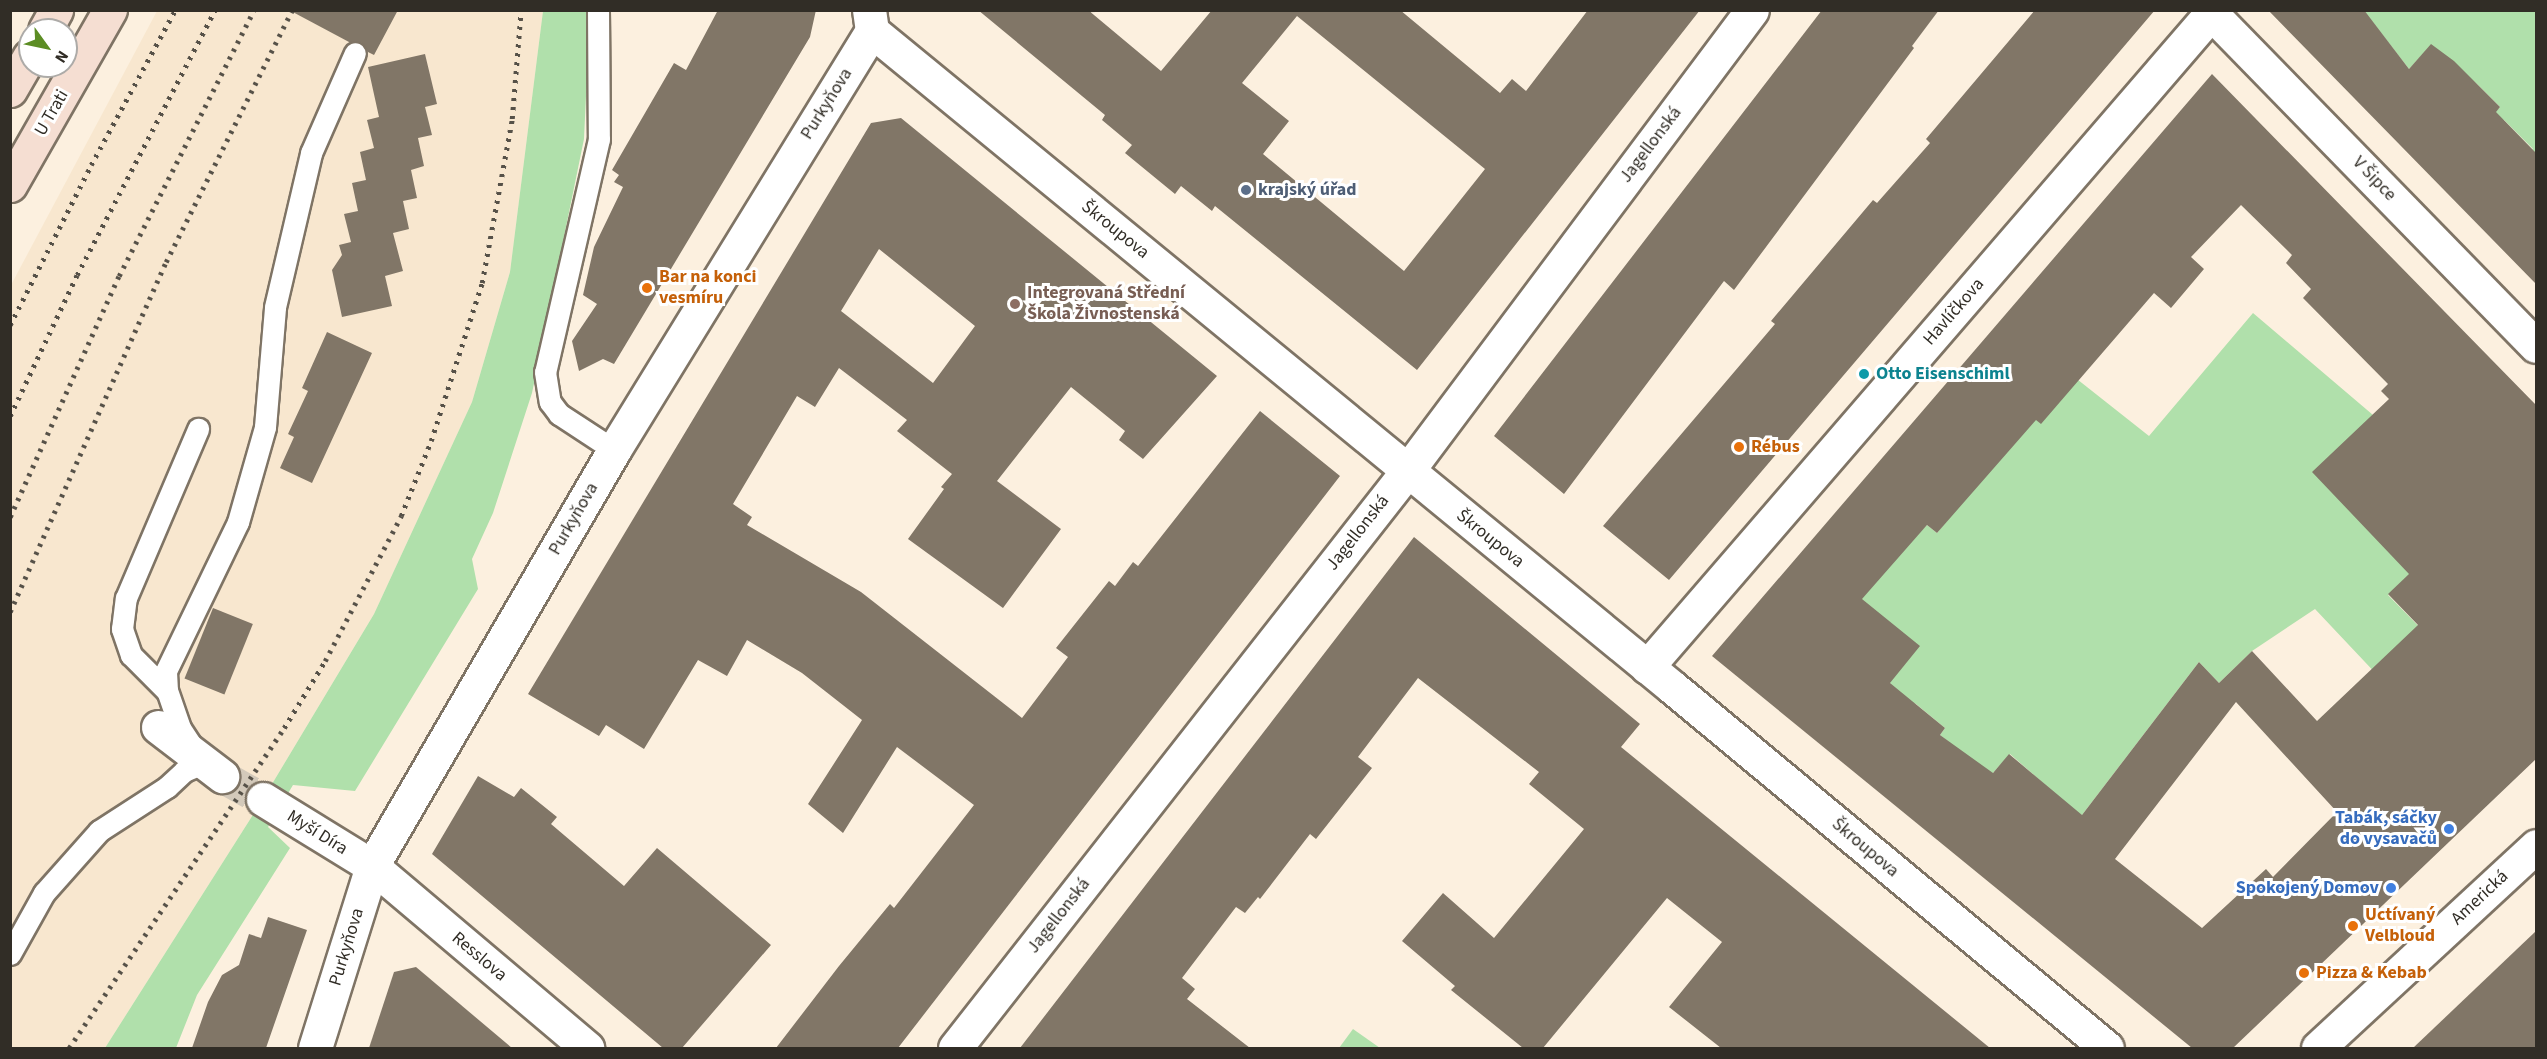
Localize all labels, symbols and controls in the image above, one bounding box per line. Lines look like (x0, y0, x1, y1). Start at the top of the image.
north arrow (18, 18, 78, 78)
text: N (49, 46, 74, 67)
street label: Purkyňova (797, 64, 857, 144)
street label: U Trati (30, 86, 74, 140)
street label: Jagellonská (1615, 103, 1687, 187)
street label: V Šipce (2348, 152, 2400, 206)
place label: krajský úřad (1258, 179, 1357, 201)
marker: krajský úřad (1239, 183, 1253, 197)
street label: Škroupova (1077, 196, 1153, 264)
place label: Bar na konci vesmíru (659, 267, 757, 310)
street label: Havlíčkova (1919, 274, 1989, 350)
marker: Bar na konci vesmíru (640, 281, 654, 295)
place label: Integrovaná Střední Škola Živnostenská (1027, 283, 1185, 326)
marker: Integrovaná Střední Škola Živnostenská (1008, 297, 1022, 311)
place label: Otto Eisenschiml (1876, 363, 2010, 385)
marker: Otto Eisenschiml (1857, 367, 1871, 381)
place label: Rébus (1751, 436, 1800, 458)
marker: Rébus (1732, 440, 1746, 454)
street label: Purkyňova (545, 479, 603, 559)
street label: Jagellonská (1322, 491, 1394, 575)
street label: Škroupova (1452, 505, 1528, 573)
street label: Myší Díra (283, 806, 351, 860)
place label: Tabák, sáčky do vysavačů (2335, 808, 2437, 850)
street label: Škroupova (1827, 814, 1903, 882)
marker: Tabák, sáčky do vysavačů (2442, 822, 2456, 836)
street label: Americká (2447, 866, 2513, 930)
street label: Jagellonská (1023, 874, 1095, 958)
place label: Spokojený Domov (2236, 877, 2379, 899)
marker: Spokojený Domov (2384, 881, 2398, 895)
street label: Purkyňova (325, 905, 369, 989)
place label: Uctívaný Velbloud (2365, 905, 2435, 948)
marker: Uctívaný Velbloud (2346, 919, 2360, 933)
street label: Resslova (447, 928, 511, 986)
place label: Pizza & Kebab (2316, 962, 2427, 984)
marker: Pizza & Kebab (2297, 966, 2311, 980)

